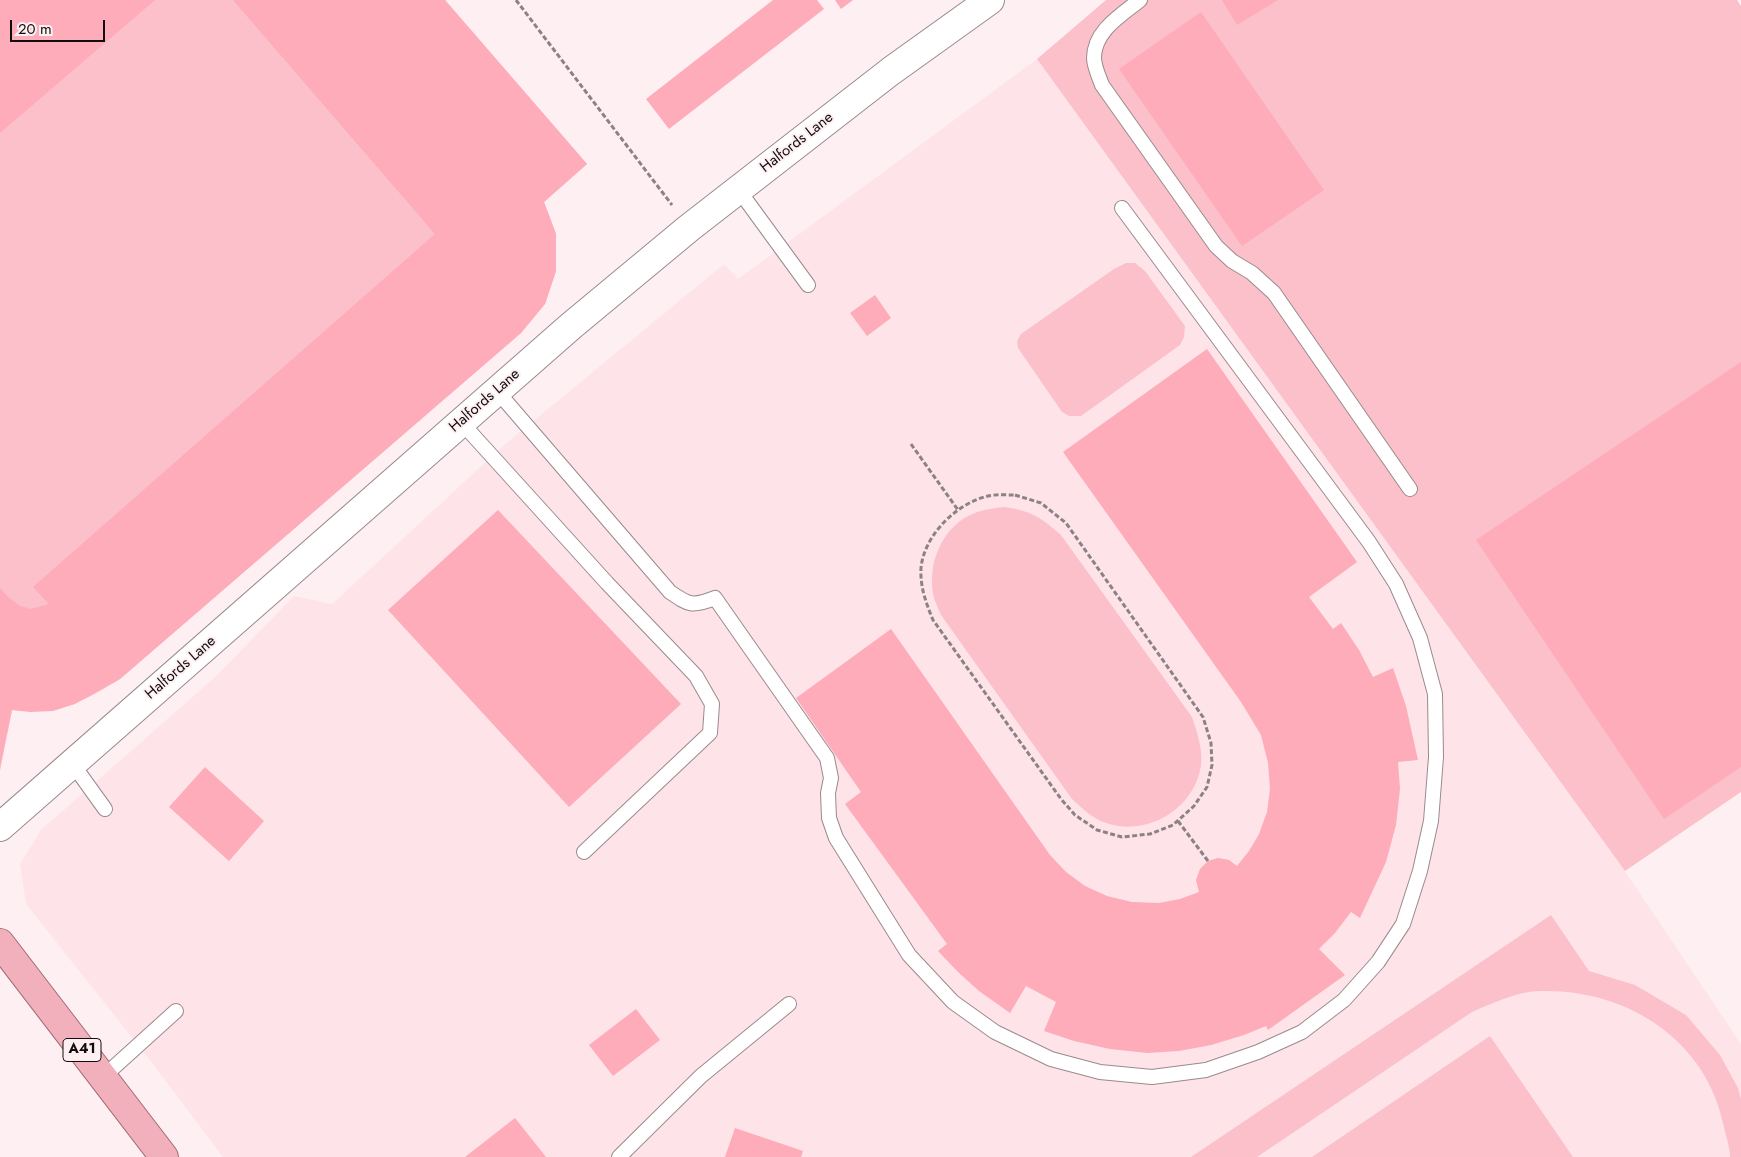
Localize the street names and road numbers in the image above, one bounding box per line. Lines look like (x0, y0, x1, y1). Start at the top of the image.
street label: Halfords Lane (757, 109, 837, 177)
street label: Halfords Lane (446, 365, 524, 437)
street label: Halfords Lane (142, 632, 220, 704)
road number: A41 (63, 1038, 101, 1062)

